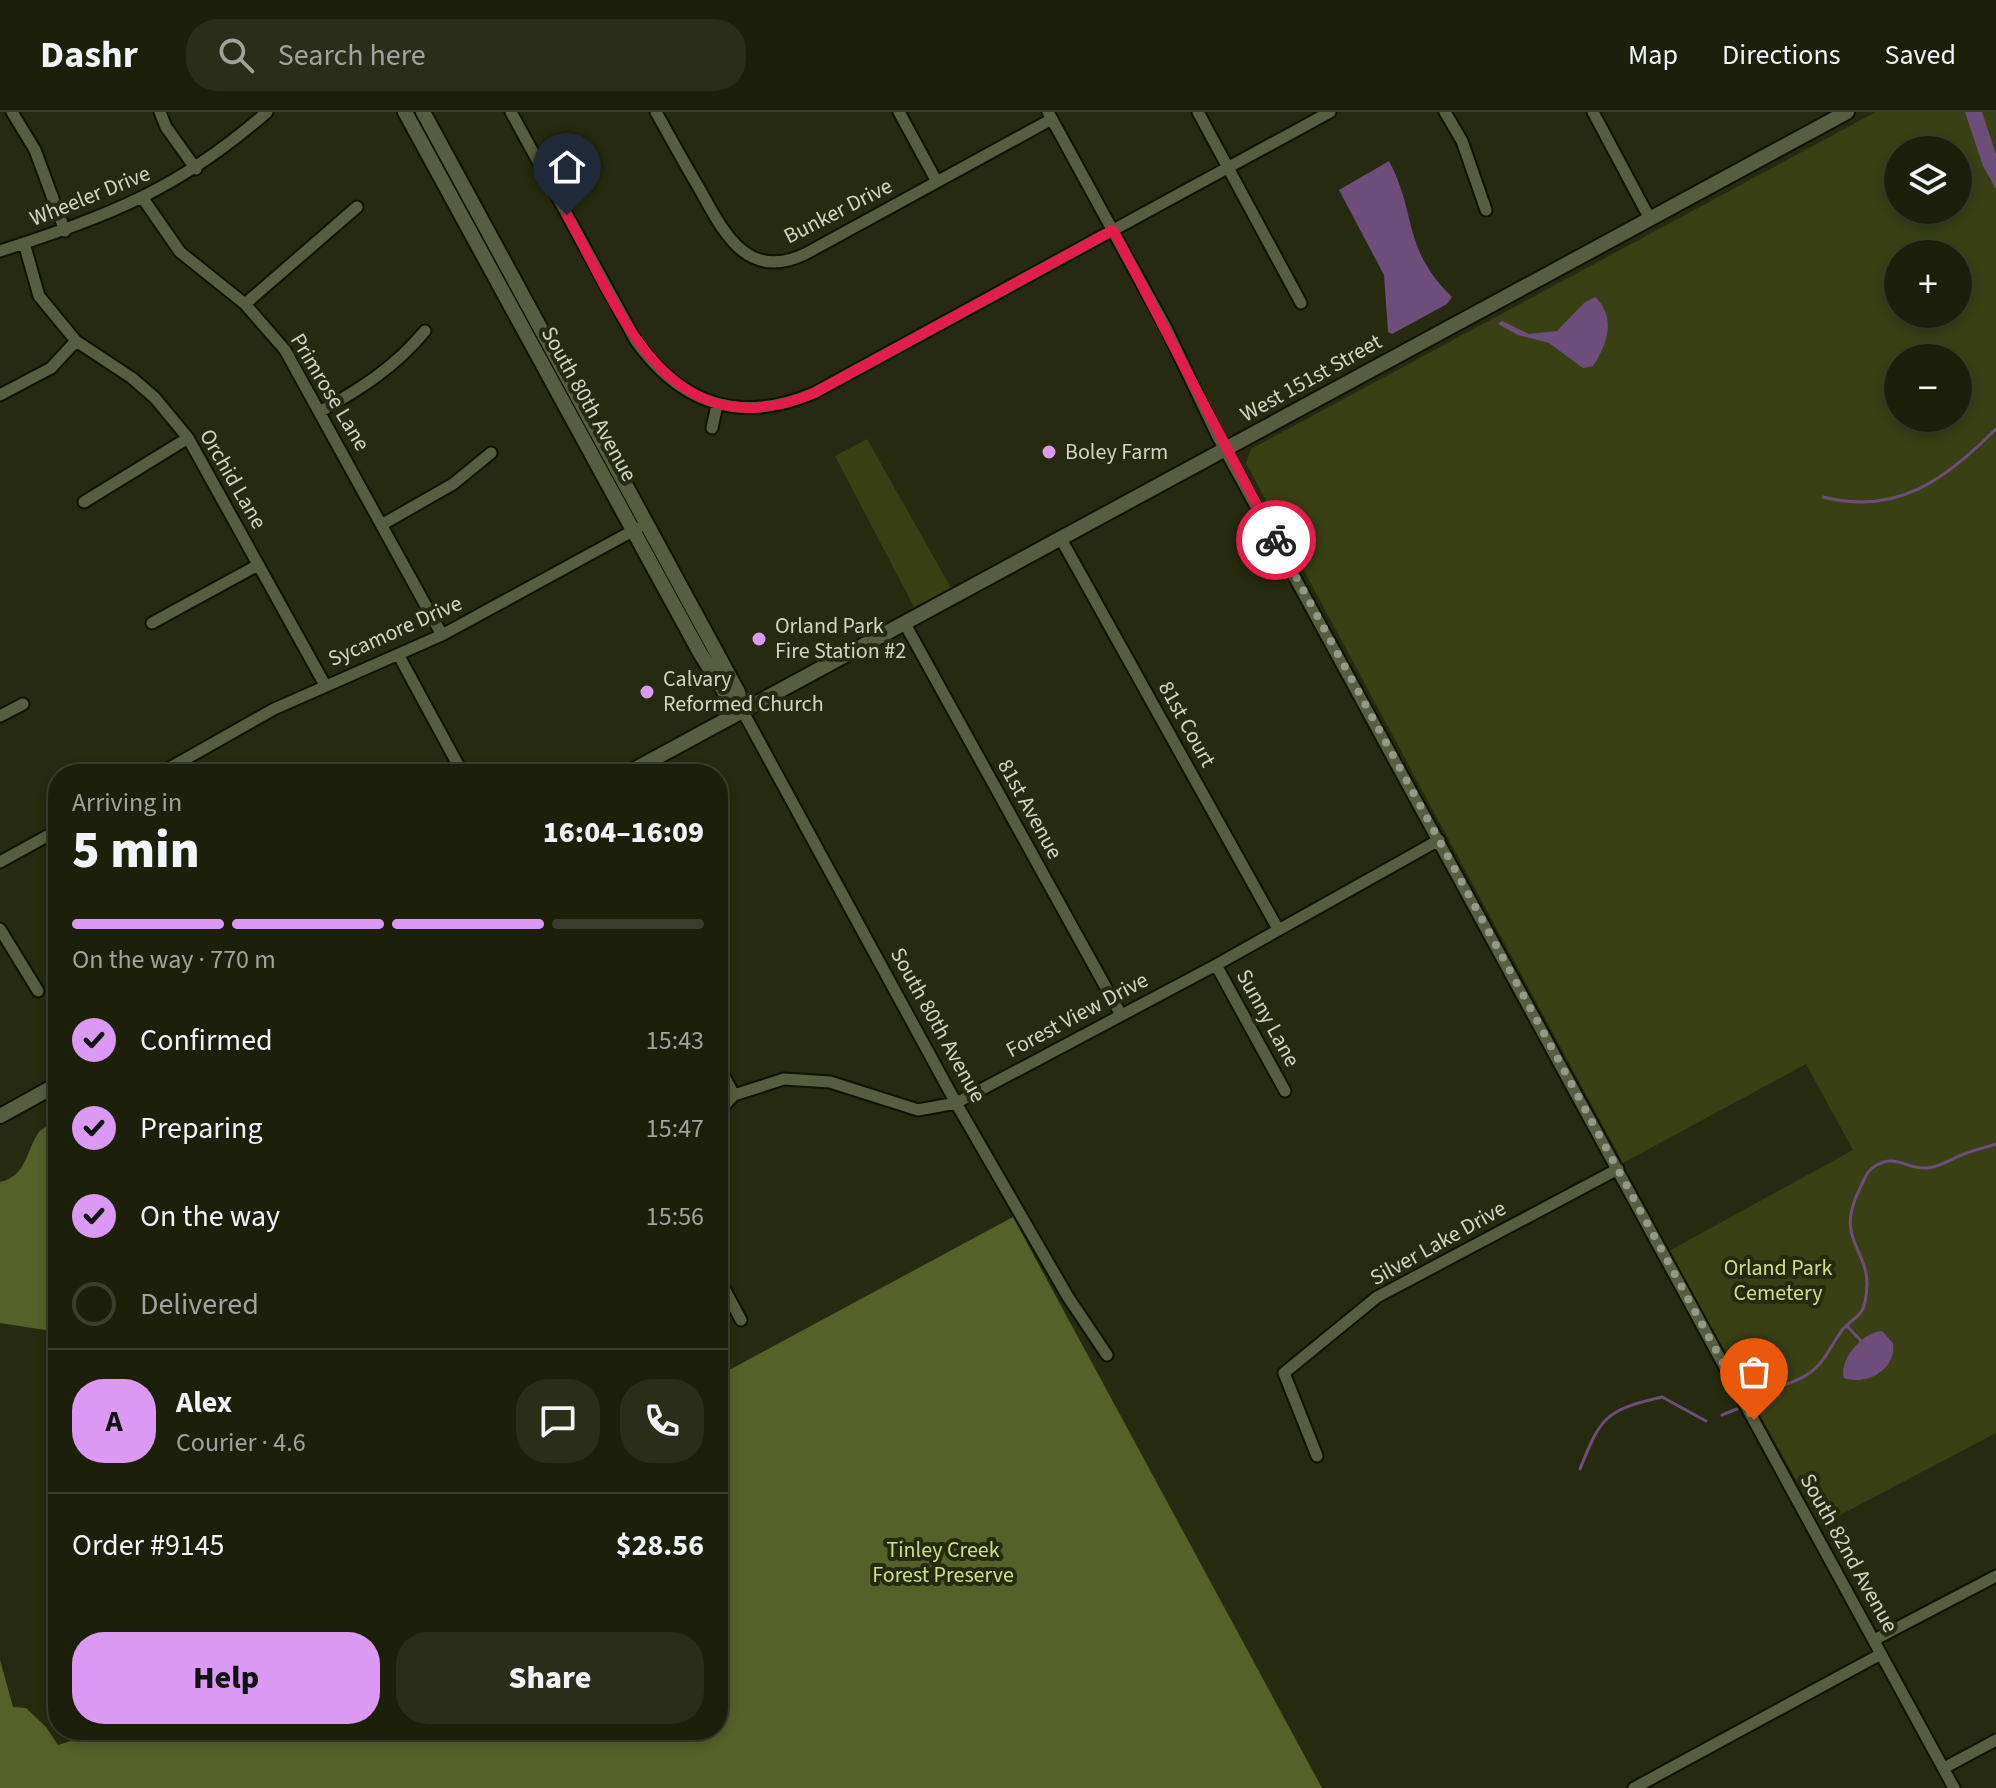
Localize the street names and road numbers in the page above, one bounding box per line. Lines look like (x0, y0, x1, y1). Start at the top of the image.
street label: Wheeler Drive (25, 157, 155, 235)
street label: Bunker Drive (778, 170, 898, 252)
street label: South 80th Avenue (533, 321, 645, 487)
street label: West 151st Street (1234, 326, 1388, 430)
street label: Primrose Lane (282, 327, 378, 457)
street label: Orchid Lane (191, 423, 275, 535)
street label: Sycamore Drive (323, 587, 467, 675)
street label: 81st Court (1150, 675, 1224, 773)
street label: 81st Avenue (989, 753, 1071, 865)
street label: South 80th Avenue (882, 942, 994, 1108)
street label: Sunny Lane (1228, 963, 1308, 1073)
street label: Forest View Drive (1000, 964, 1154, 1066)
street label: Silver Lake Drive (1364, 1192, 1512, 1294)
street label: South 82nd Avenue (1792, 1468, 1906, 1639)

